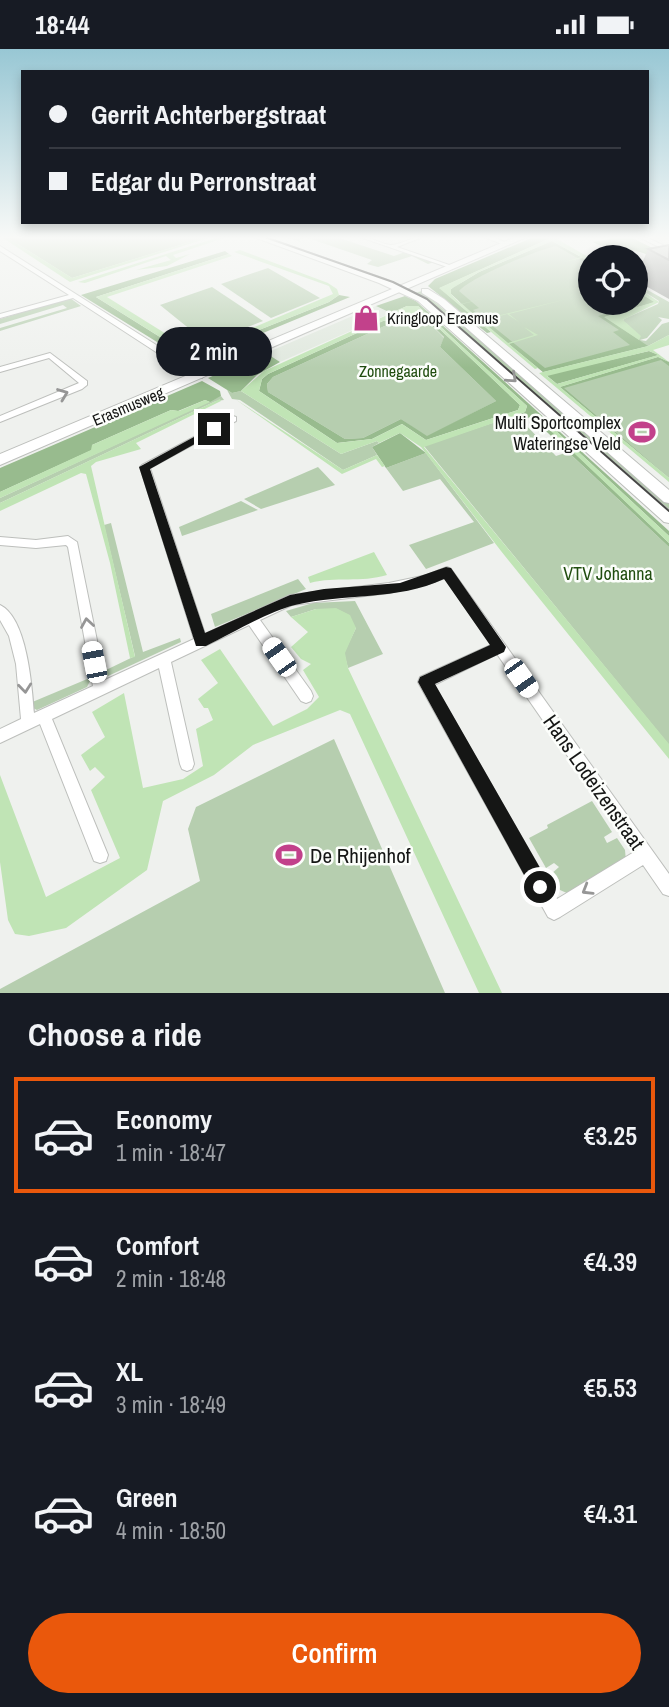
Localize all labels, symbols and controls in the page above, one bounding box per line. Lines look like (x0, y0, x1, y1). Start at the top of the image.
text: 18:44 (35, 7, 90, 42)
text: Gerrit Achterbergstraat (91, 97, 326, 132)
text: Edgar du Perronstraat (91, 164, 316, 199)
map controls (578, 245, 648, 315)
button: locate (578, 245, 648, 315)
shop icon: Kringloop Erasmus (351, 303, 381, 333)
place label: Kringloop Erasmus (387, 307, 499, 329)
callout: 2 min (156, 327, 272, 377)
text: 2 min (190, 336, 238, 367)
park label: Zonnegaarde (359, 360, 437, 382)
one-way arrow (503, 369, 516, 382)
street label: Erasmusweg (89, 381, 168, 431)
one-way arrow (56, 388, 68, 402)
place label: Multi Sportcomplex Wateringse Veld (495, 410, 622, 456)
route end (198, 413, 230, 445)
sports icon: Multi Sportcomplex Wateringse Veld (627, 417, 657, 447)
park label: VTV Johanna (563, 561, 653, 586)
one-way arrow (80, 617, 95, 629)
car (259, 634, 300, 680)
car (80, 639, 109, 685)
car (501, 655, 542, 701)
one-way arrow (17, 683, 32, 694)
street label: Hans Lodeizenstraat (537, 709, 652, 856)
sports icon: De Rhijenhof (274, 840, 304, 870)
place label: De Rhijenhof (310, 841, 411, 870)
route start (524, 871, 556, 903)
one-way arrow (582, 882, 595, 895)
text: Choose a ride (28, 1013, 202, 1056)
text: Economy (116, 1102, 212, 1137)
icon: car (32, 1104, 95, 1167)
text: €3.25 (584, 1118, 637, 1153)
text: 1 min · 18:47 (116, 1137, 226, 1168)
text: Comfort (116, 1228, 199, 1263)
icon: car (32, 1230, 95, 1293)
text: €4.39 (584, 1244, 637, 1279)
text: 2 min · 18:48 (116, 1263, 226, 1294)
text: XL (116, 1354, 143, 1389)
icon: car (32, 1356, 95, 1419)
text: €5.53 (584, 1370, 637, 1405)
text: 3 min · 18:49 (116, 1389, 226, 1420)
text: Green (116, 1480, 178, 1515)
icon: car (32, 1482, 95, 1545)
text: €4.31 (584, 1496, 637, 1531)
text: 4 min · 18:50 (116, 1515, 226, 1546)
button: Confirm (28, 1613, 641, 1693)

